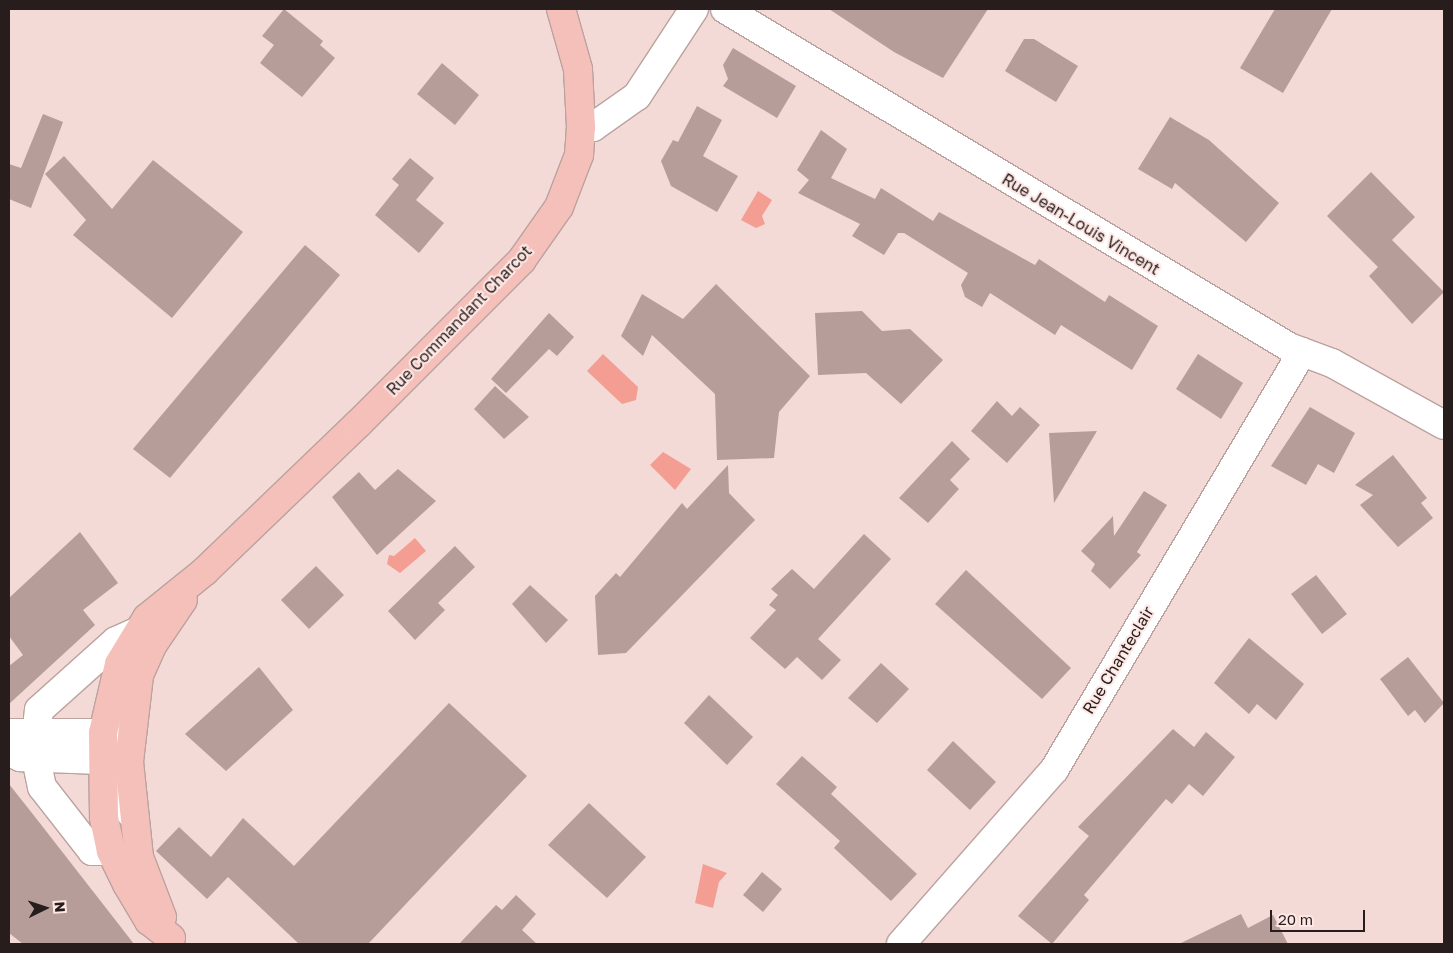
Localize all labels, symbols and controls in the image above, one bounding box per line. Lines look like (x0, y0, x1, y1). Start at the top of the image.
street label: Rue Jean-Louis Vincent (999, 169, 1163, 279)
street label: Rue Commandant Charcot (382, 241, 536, 399)
street label: Rue Chanteclair (1078, 603, 1158, 717)
north arrow (20, 883, 70, 933)
scale bar (1273, 900, 1368, 932)
text: N (52, 901, 69, 913)
text: 20 m (1278, 910, 1313, 928)

